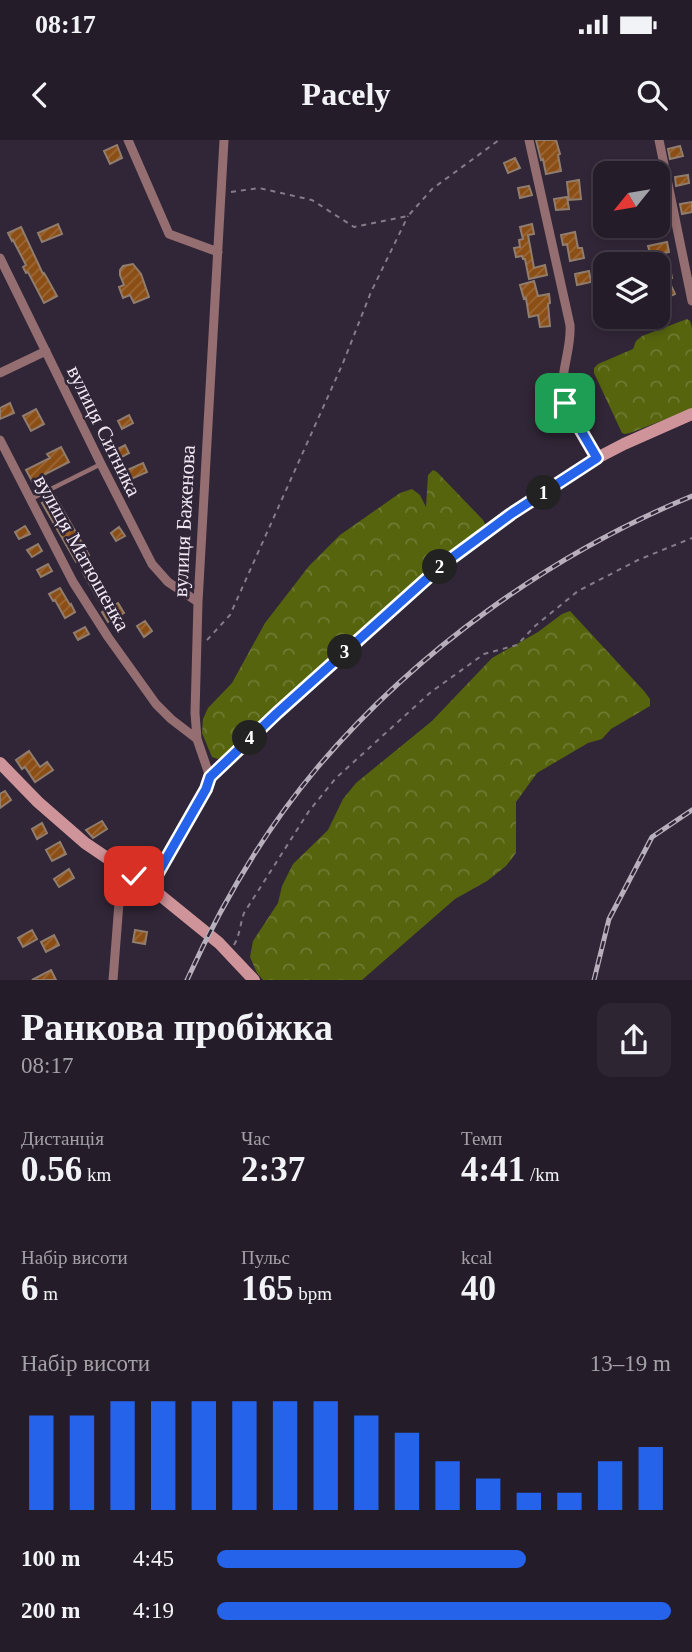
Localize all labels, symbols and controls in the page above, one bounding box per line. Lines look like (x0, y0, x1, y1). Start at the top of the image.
text: 08:17 (35, 10, 96, 39)
icon: back (21, 76, 59, 114)
text: Pacely (302, 76, 390, 112)
icon: search (633, 76, 671, 114)
north arrow (593, 161, 670, 238)
map controls (593, 161, 670, 329)
button: layers (593, 252, 670, 329)
street label: вулиця Ситника (62, 362, 146, 501)
pin (535, 373, 595, 433)
icon: arrive (546, 384, 584, 422)
street label: вулиця Баженова (168, 444, 200, 598)
street label: вулиця Матюшенка (29, 471, 135, 636)
pin: 1 (526, 476, 562, 510)
text: 1 (539, 482, 548, 503)
pin: 2 (422, 550, 458, 584)
text: 2 (435, 556, 444, 577)
pin: 3 (328, 634, 362, 670)
text: 3 (340, 641, 349, 662)
pin: 4 (232, 720, 268, 756)
text: 4 (245, 727, 254, 748)
pin (104, 846, 164, 906)
icon: check (115, 857, 153, 895)
button: share (597, 1003, 671, 1077)
text: Ранкова пробіжка (21, 1006, 333, 1048)
text: 08:17 (21, 1053, 73, 1078)
text: Дистанція (21, 1128, 104, 1149)
text: Час (241, 1128, 270, 1149)
text: Темп (461, 1128, 503, 1149)
text: 0.56 (21, 1150, 82, 1189)
text: 2:37 (241, 1150, 305, 1189)
text: 4:41 (461, 1150, 525, 1189)
text: km (82, 1164, 111, 1185)
text: /km (525, 1164, 559, 1185)
text: Набір висоти (21, 1247, 128, 1268)
text: Пульс (241, 1247, 290, 1268)
text: kcal (461, 1247, 493, 1268)
text: 6 (21, 1269, 39, 1308)
text: 165 (241, 1269, 294, 1308)
text: 40 (461, 1269, 496, 1308)
text: m (39, 1283, 58, 1304)
text: bpm (294, 1283, 332, 1304)
text: Набір висоти (21, 1351, 150, 1376)
text: 13–19 m (590, 1351, 671, 1376)
text: 100 m (21, 1546, 80, 1571)
text: 4:45 (133, 1546, 174, 1571)
text: 200 m (21, 1598, 80, 1623)
text: 4:19 (133, 1598, 174, 1623)

